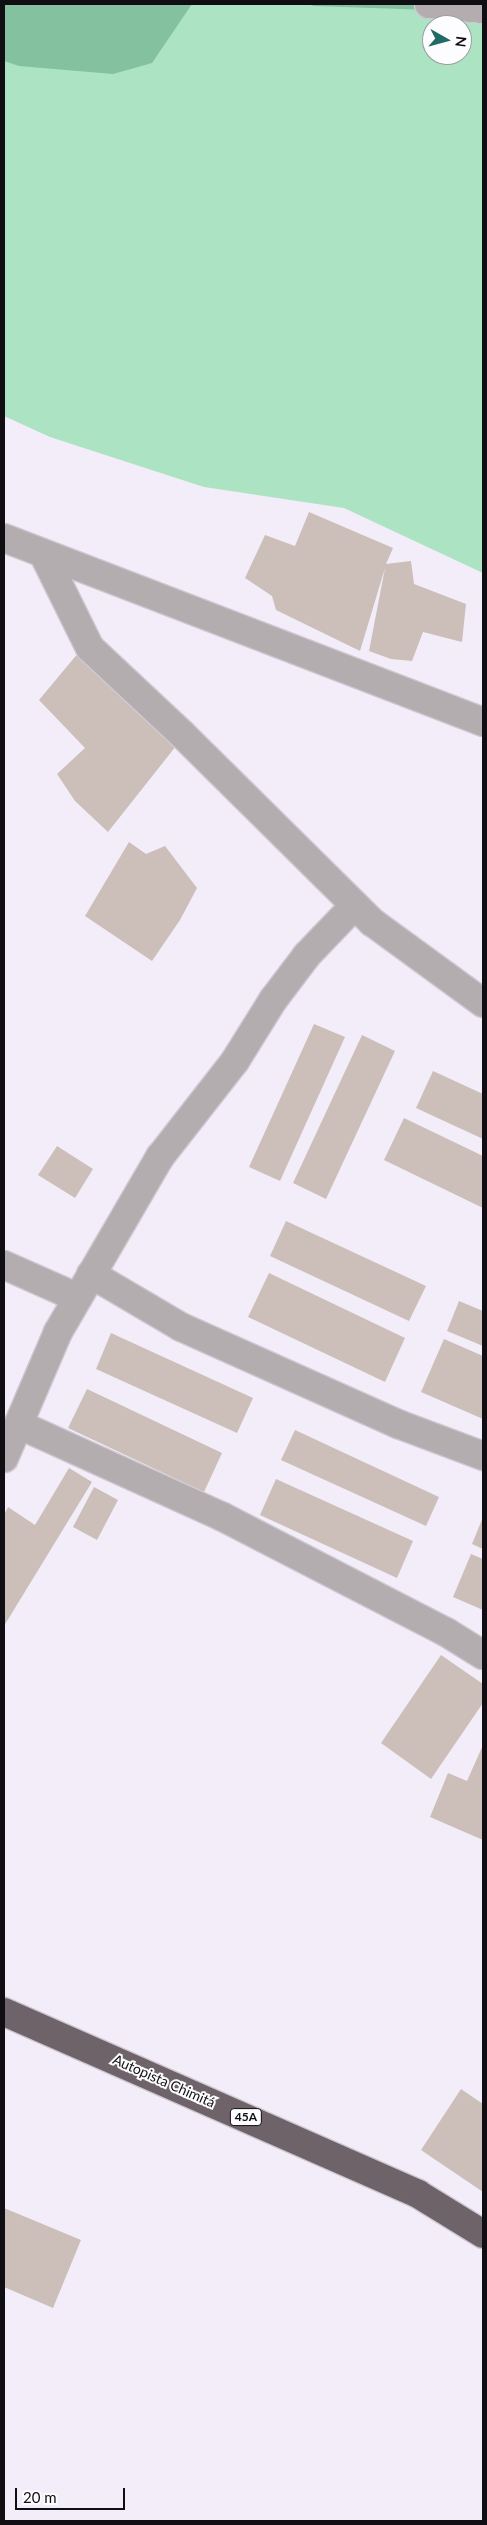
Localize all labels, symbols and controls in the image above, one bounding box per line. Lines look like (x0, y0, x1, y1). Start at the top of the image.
north arrow (422, 15, 472, 65)
text: N (452, 35, 470, 48)
street label: Autopista Chimitá (110, 2051, 218, 2111)
road number: 45A (230, 2108, 262, 2126)
scale bar (18, 2478, 128, 2510)
text: 20 m (23, 2488, 57, 2506)

